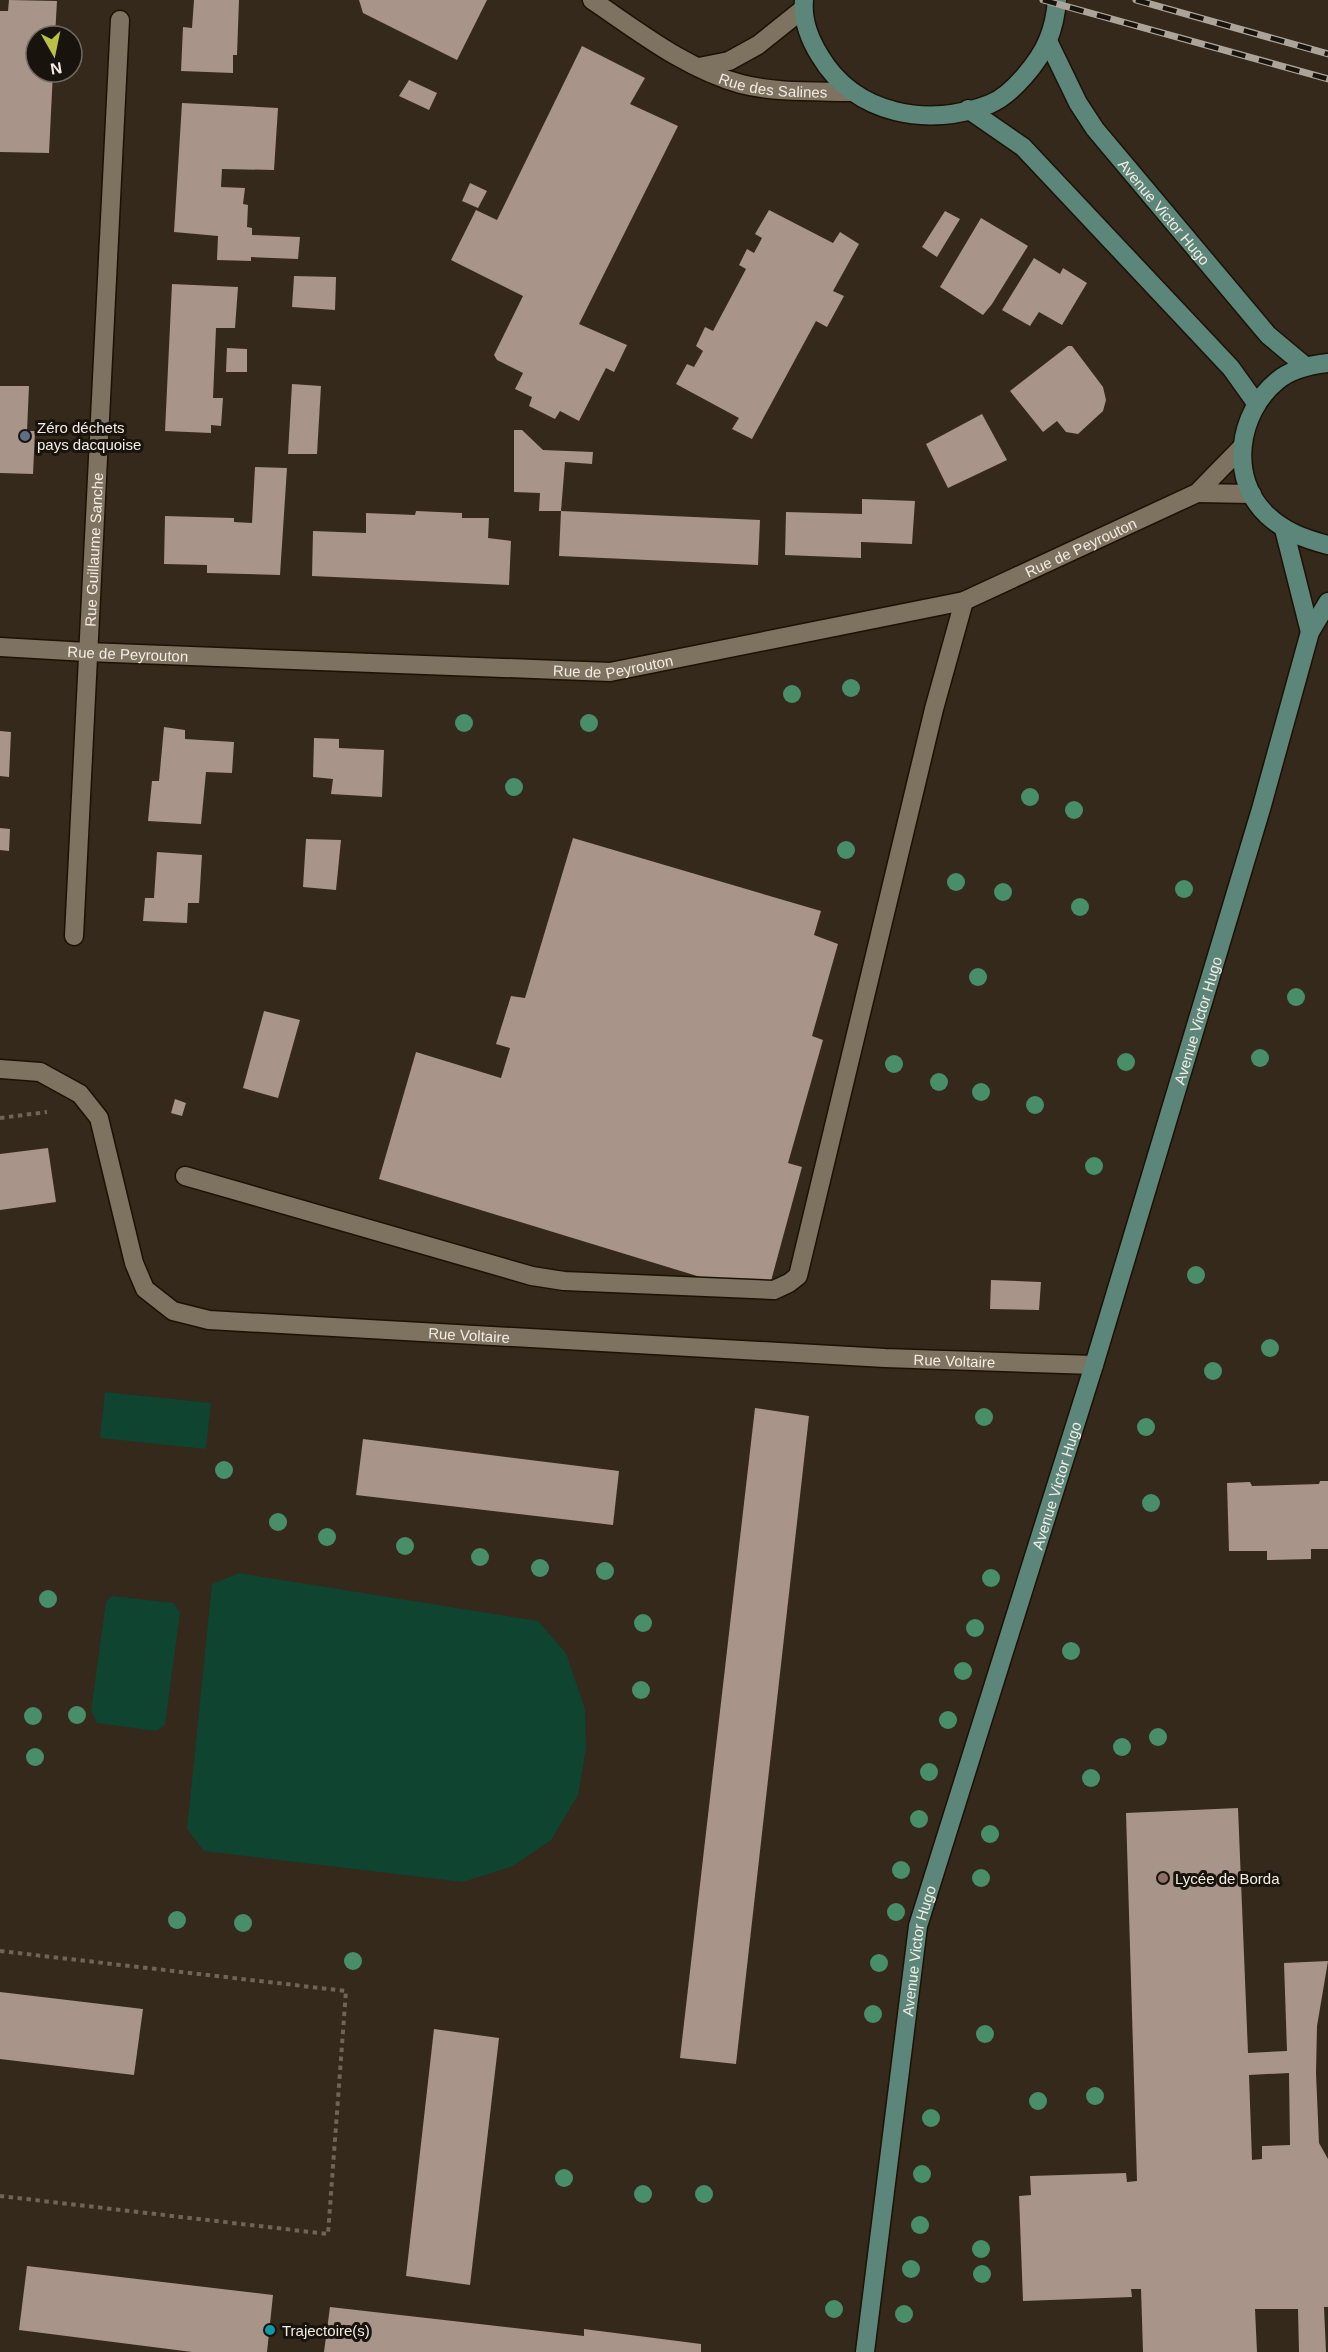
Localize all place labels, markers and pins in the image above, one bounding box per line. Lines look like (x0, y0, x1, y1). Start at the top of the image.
place label: Zéro déchets pays dacquoise (37, 419, 141, 453)
marker: Zéro déchets pays dacquoise (18, 429, 32, 443)
place label: Lycée de Borda (1175, 1870, 1280, 1887)
marker: Lycée de Borda (1156, 1871, 1170, 1885)
place label: Trajectoire(s) (282, 2322, 370, 2339)
marker: Trajectoire(s) (263, 2323, 277, 2337)

